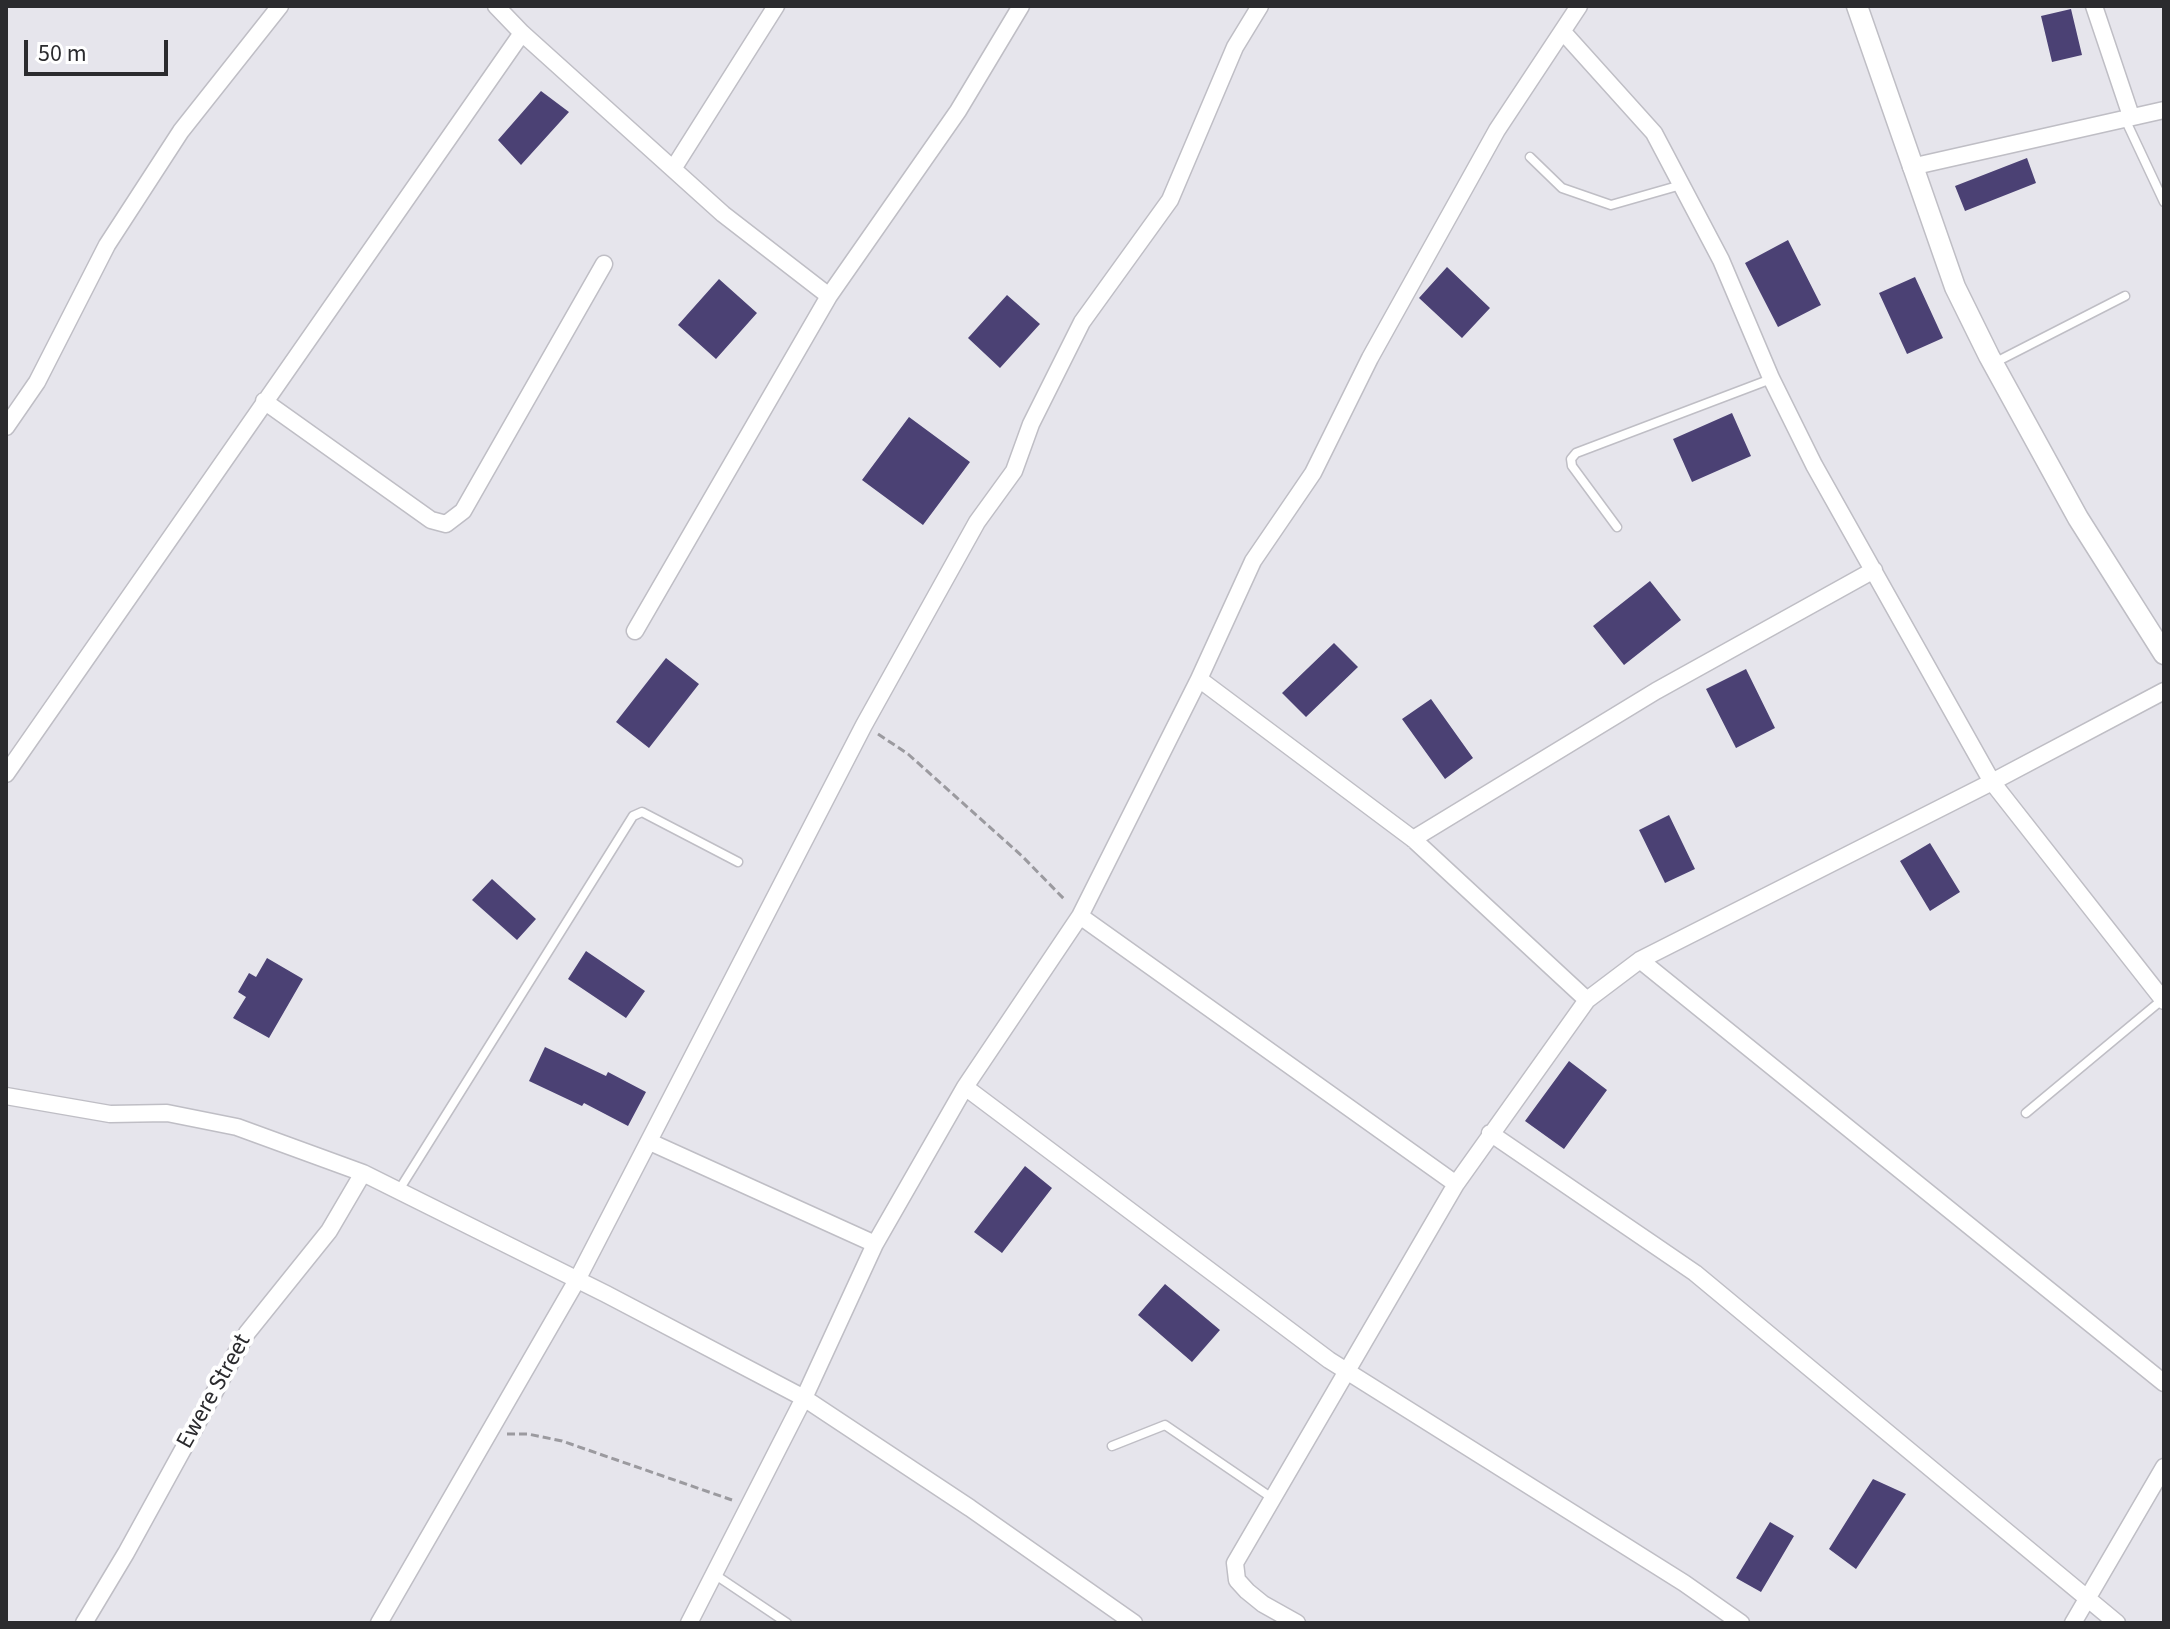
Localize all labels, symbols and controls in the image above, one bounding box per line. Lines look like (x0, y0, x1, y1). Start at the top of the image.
scale bar (28, 24, 172, 74)
text: 50 m (38, 36, 87, 71)
street label: Ewere Street (172, 1330, 258, 1454)

